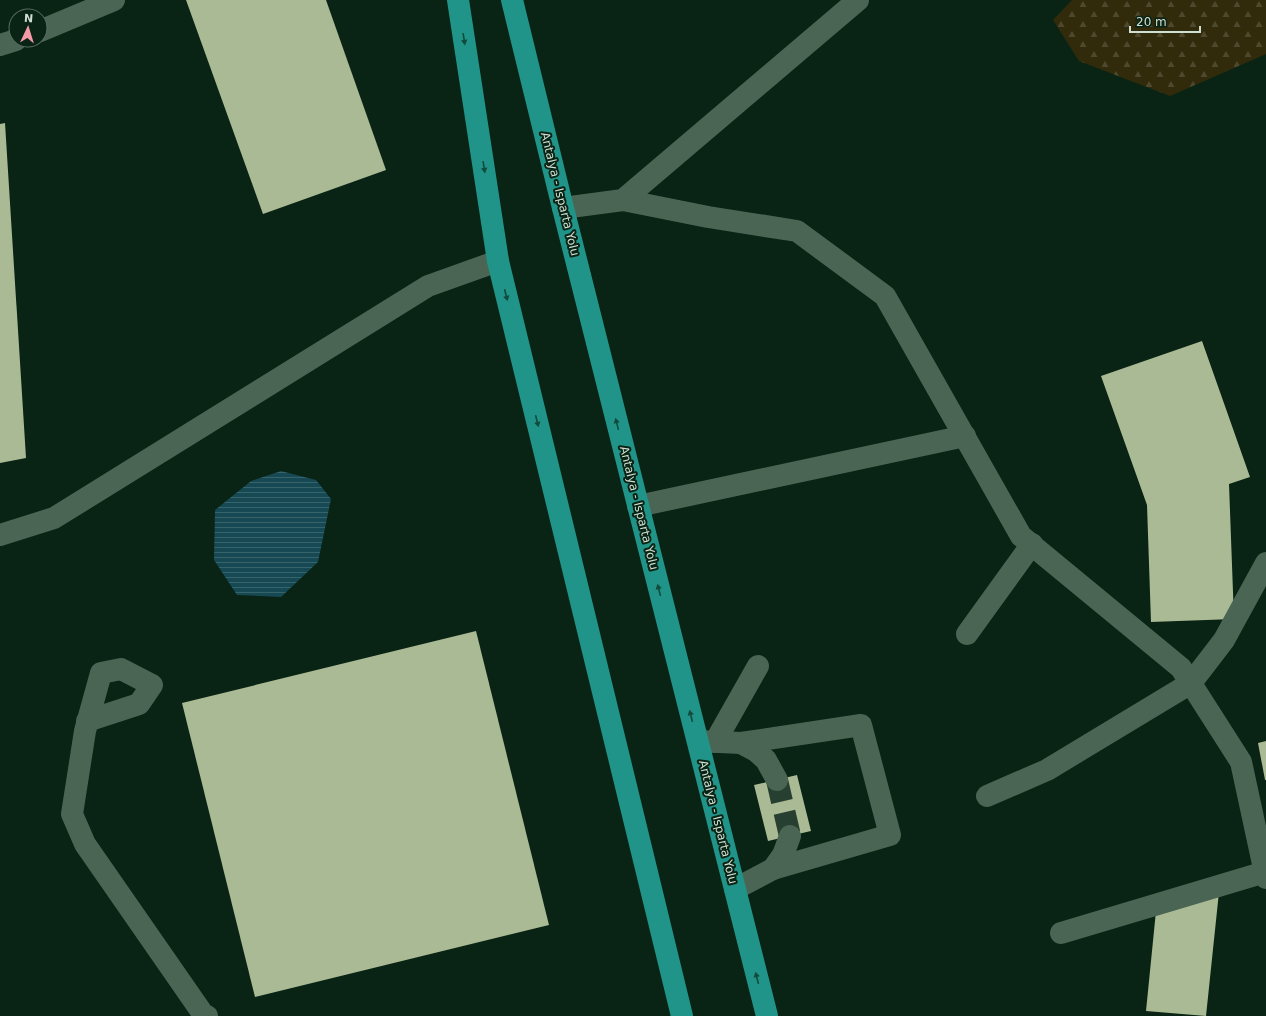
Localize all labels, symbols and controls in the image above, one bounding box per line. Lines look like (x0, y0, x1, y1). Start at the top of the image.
north arrow (8, 8, 48, 48)
scale bar (1130, 8, 1200, 34)
text: N (24, 12, 34, 25)
text: 20 m (1136, 15, 1167, 29)
one-way arrow (461, 32, 467, 45)
street label: Antalya - Isparta Yolu (538, 131, 582, 257)
one-way arrow (481, 161, 487, 173)
one-way arrow (504, 289, 510, 301)
one-way arrow (534, 415, 540, 427)
one-way arrow (614, 417, 620, 430)
street label: Antalya - Isparta Yolu (617, 445, 661, 571)
one-way arrow (656, 584, 662, 597)
one-way arrow (688, 710, 694, 722)
street label: Antalya - Isparta Yolu (696, 759, 740, 885)
one-way arrow (754, 972, 760, 984)

